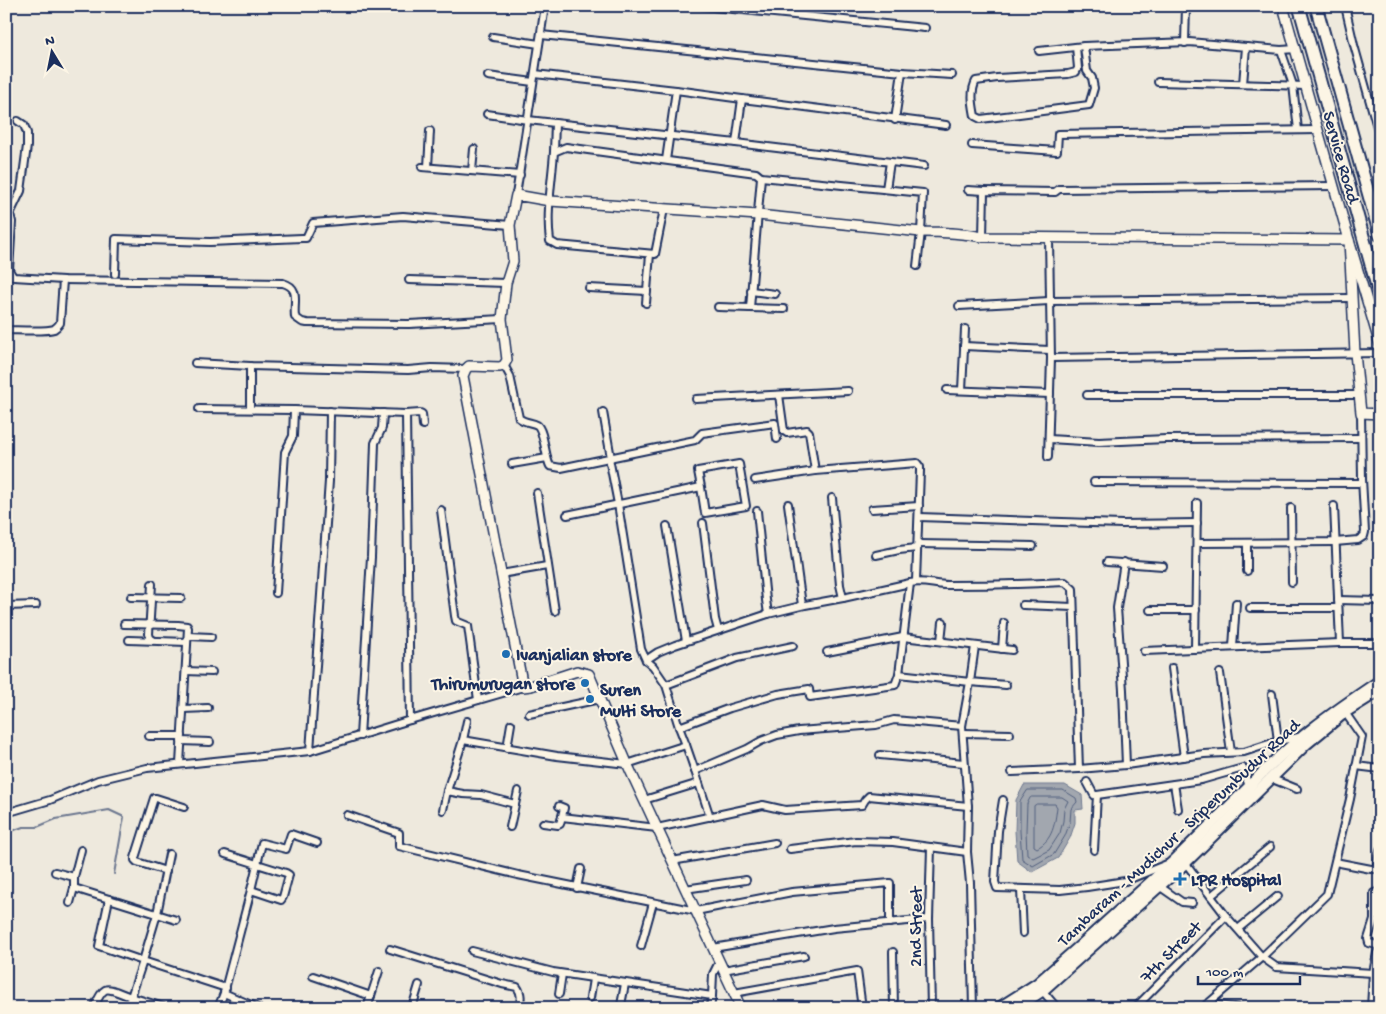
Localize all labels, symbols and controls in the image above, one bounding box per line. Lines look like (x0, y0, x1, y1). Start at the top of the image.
north arrow (28, 28, 78, 78)
text: N (44, 32, 56, 51)
street label: Service Road (1316, 109, 1363, 208)
place label: Ivanjalian store (516, 646, 632, 667)
marker: Ivanjalian store (500, 648, 512, 660)
place label: Thirumurugan store (430, 675, 576, 696)
marker: Thirumurugan store (579, 677, 591, 689)
place label: Suren Multi Store (600, 681, 682, 723)
marker: Suren Multi Store (584, 693, 596, 705)
street label: Tambaram - Mudichur - Sriperumbudur Road (1053, 715, 1306, 953)
place label: LPR Hospital (1191, 871, 1282, 892)
marker: LPR Hospital (1173, 872, 1187, 886)
street label: 2nd Street (907, 885, 928, 967)
street label: 7th Street (1136, 916, 1208, 989)
scale bar (1198, 954, 1301, 986)
text: 100 m (1205, 964, 1244, 982)

